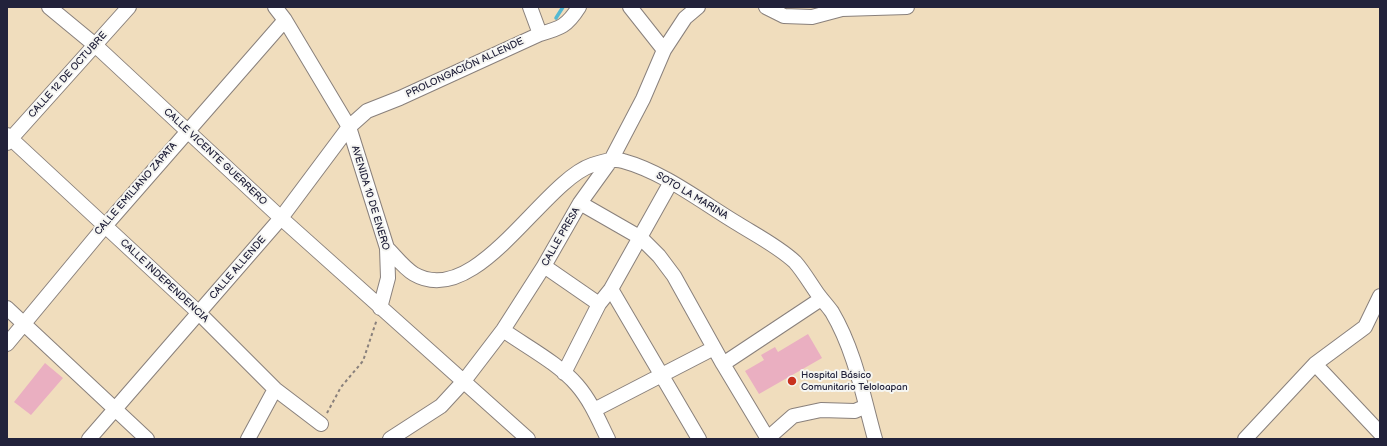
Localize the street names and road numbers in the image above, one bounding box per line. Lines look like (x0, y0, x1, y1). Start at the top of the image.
street label: CALLE 12 DE OCTUBRE (26, 30, 110, 120)
street label: PROLONGACIÓN ALLENDE (404, 35, 526, 101)
street label: CALLE VICENTE GUERRERO (161, 106, 269, 208)
street label: CALLE EMILIANO ZAPATA (92, 140, 180, 238)
street label: AVENIDA 10 DE ENERO (348, 144, 392, 252)
street label: SOTO LA MARINA (654, 170, 730, 222)
street label: CALLE PRESA (539, 205, 583, 269)
street label: CALLE ALLENDE (207, 234, 269, 302)
street label: CALLE INDEPENDENCIA (117, 237, 211, 325)

